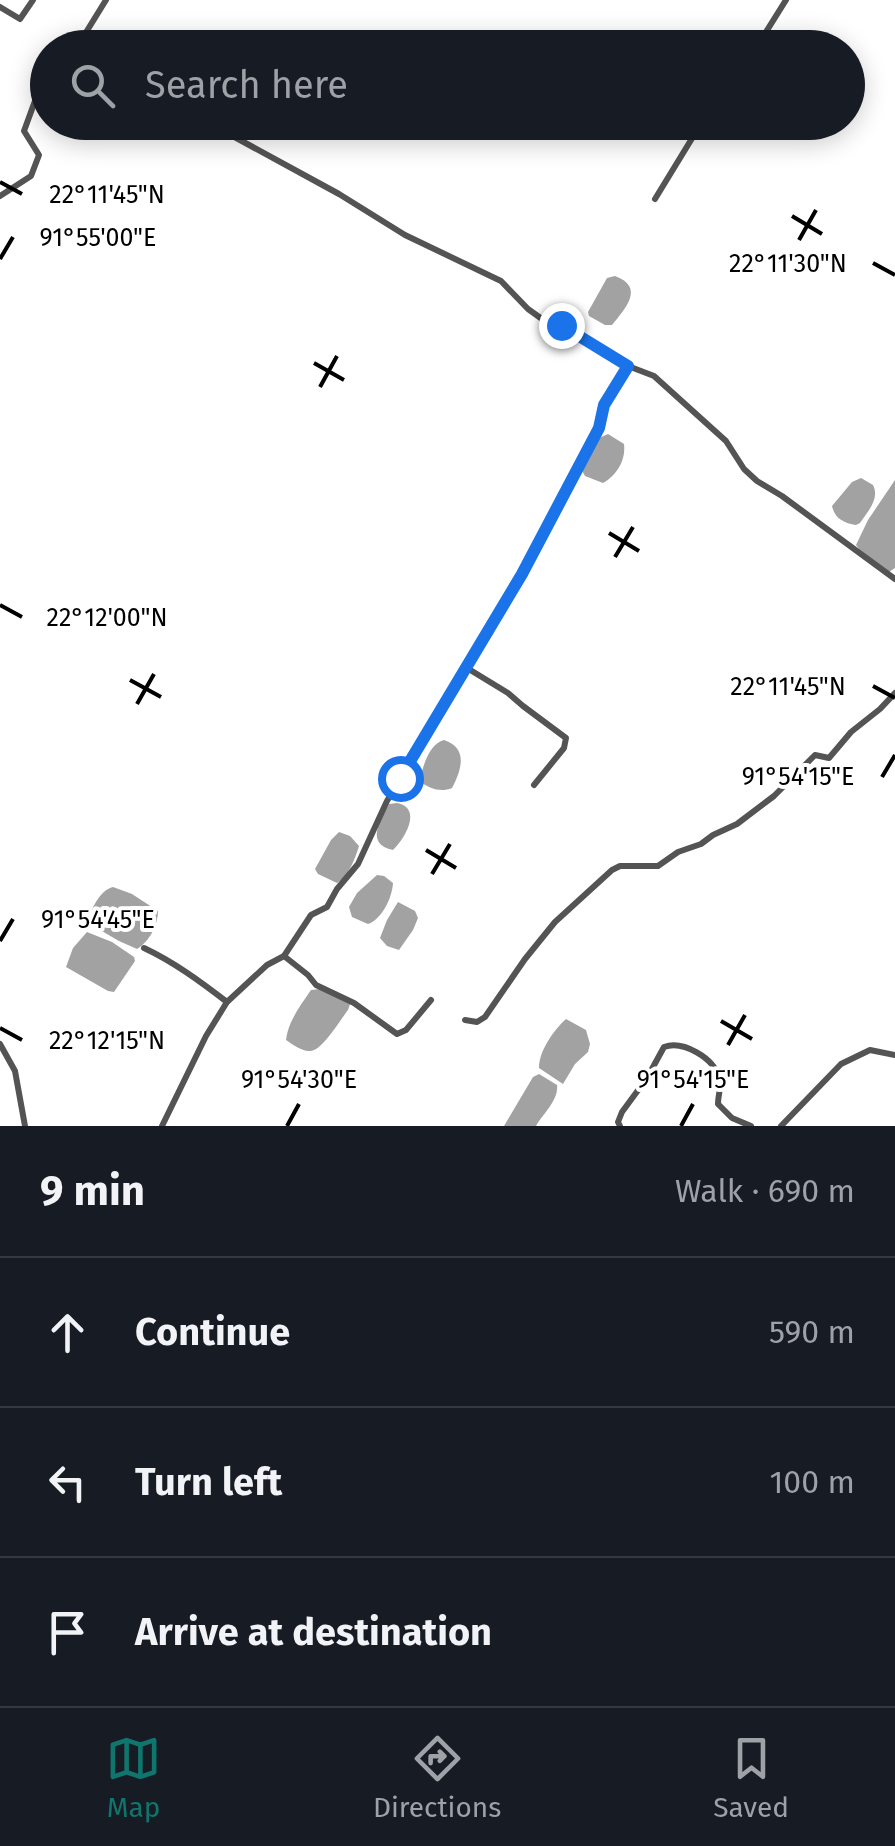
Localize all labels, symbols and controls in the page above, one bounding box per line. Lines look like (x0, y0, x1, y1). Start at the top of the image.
search box (30, 30, 865, 140)
icon: search (65, 58, 120, 113)
text: Search here (145, 62, 348, 108)
text: 22°11'45"N (49, 180, 165, 210)
text: 91°55'00"E (40, 223, 156, 253)
text: 22°11'30"N (729, 249, 847, 279)
route end (539, 303, 585, 349)
text: 22°12'00"N (47, 603, 167, 633)
text: 22°11'45"N (730, 672, 846, 702)
route start (378, 756, 424, 802)
text: 91°54'15"E (742, 762, 854, 792)
text: 91°54'45"E (41, 905, 155, 935)
text: 22°12'15"N (49, 1026, 165, 1056)
text: 91°54'30"E (241, 1065, 357, 1095)
text: 91°54'15"E (637, 1065, 749, 1095)
text: 9 min (40, 1166, 145, 1216)
text: Walk · 690 m (675, 1172, 855, 1210)
icon: ahead (40, 1305, 95, 1360)
text: Continue (135, 1309, 290, 1355)
text: 590 m (769, 1313, 855, 1351)
icon: left (40, 1455, 95, 1510)
text: Turn left (135, 1459, 282, 1505)
text: 100 m (770, 1463, 855, 1501)
icon: arrive (40, 1605, 95, 1660)
text: Arrive at destination (135, 1609, 492, 1655)
tab: Map (106, 1731, 161, 1824)
tab: Directions (373, 1731, 501, 1824)
tab: Saved (713, 1731, 789, 1824)

